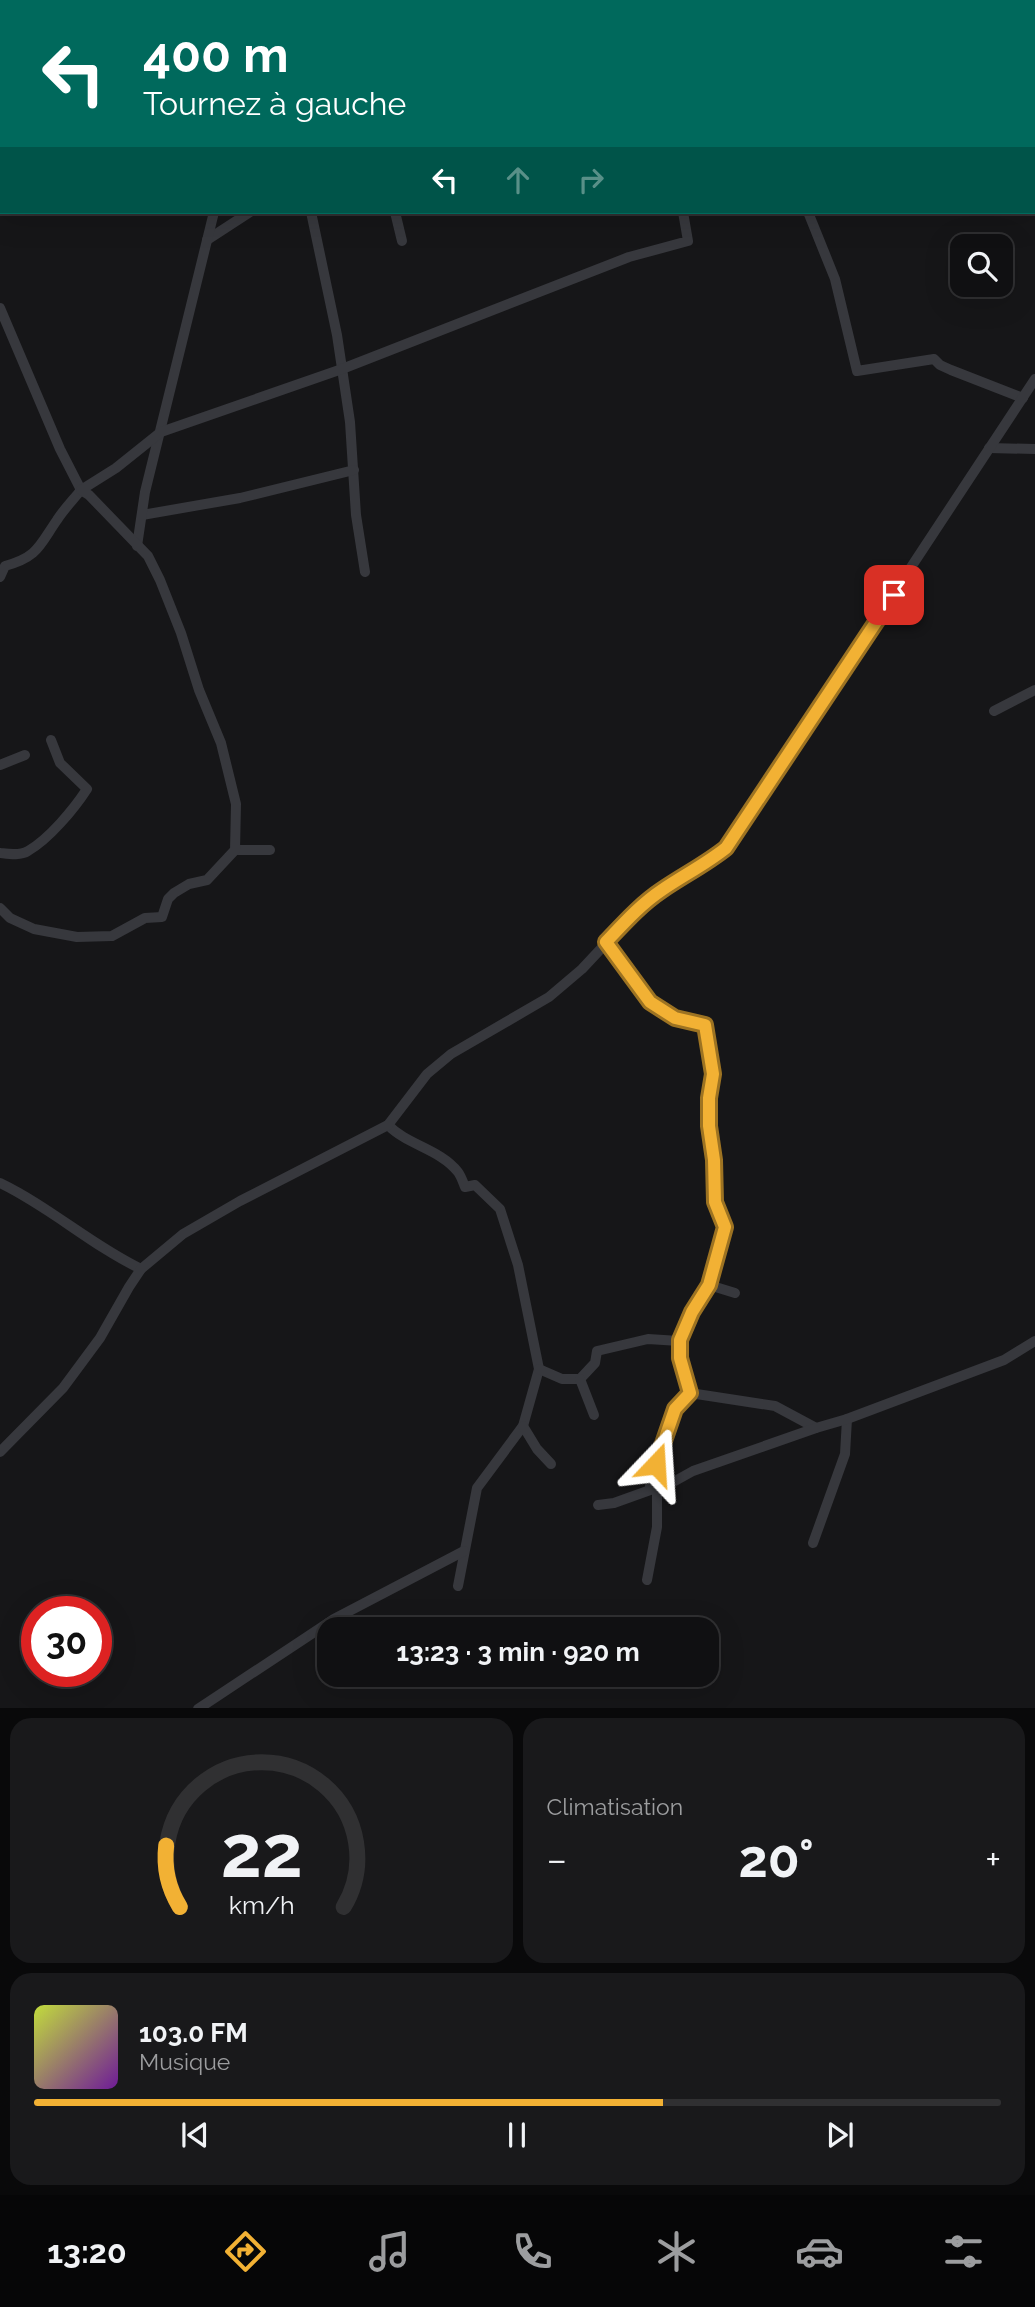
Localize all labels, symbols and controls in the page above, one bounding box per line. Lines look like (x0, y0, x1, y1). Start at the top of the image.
text: 400 m (143, 26, 289, 83)
icon: left (28, 28, 119, 119)
text: Tournez à gauche (143, 85, 406, 122)
icon: left (426, 161, 464, 199)
icon: ahead (499, 161, 537, 199)
icon: right (572, 161, 610, 199)
map controls (950, 234, 1013, 297)
button: search (950, 234, 1013, 297)
pin (864, 565, 924, 625)
icon: arrive (875, 576, 913, 614)
position arrow (619, 1427, 693, 1501)
speed limit sign: 30 (21, 1596, 112, 1687)
text: 13:23 · 3 min · 920 m (396, 1637, 640, 1667)
text: Climatisation (547, 1793, 683, 1820)
text: 22 (220, 1809, 302, 1894)
text: 20° (738, 1828, 814, 1889)
text: − (547, 1837, 567, 1882)
text: + (985, 1837, 1001, 1882)
text: km/h (228, 1889, 294, 1919)
text: 103.0 FM (139, 2018, 248, 2048)
text: Musique (139, 2048, 230, 2075)
icon: previous (176, 2116, 214, 2154)
icon: pause (498, 2116, 536, 2154)
icon: next (821, 2116, 859, 2154)
icon: directions (221, 2227, 270, 2276)
icon: music (365, 2227, 414, 2276)
icon: phone (508, 2227, 557, 2276)
icon: climate (652, 2227, 701, 2276)
icon: car (795, 2227, 844, 2276)
icon: filters (939, 2227, 988, 2276)
text: 13:20 (47, 2233, 127, 2270)

